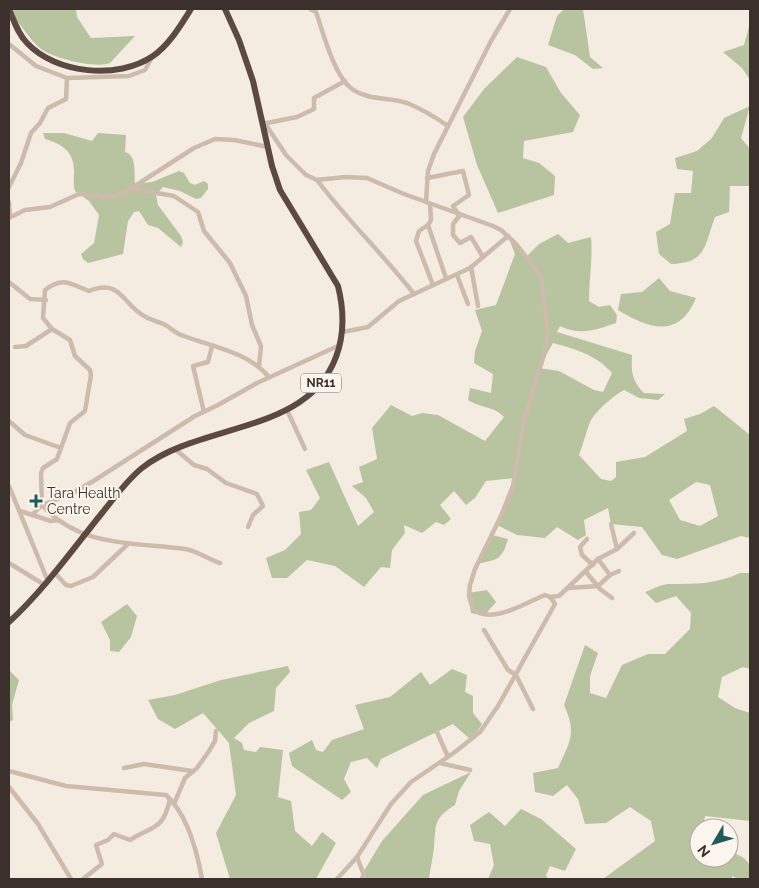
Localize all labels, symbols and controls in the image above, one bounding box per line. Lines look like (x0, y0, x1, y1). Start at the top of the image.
road number: NR11 (301, 373, 341, 392)
place label: Tara Health Centre (47, 485, 121, 517)
marker: Tara Health Centre (29, 494, 43, 508)
north arrow (689, 818, 739, 868)
text: N (694, 842, 713, 860)

